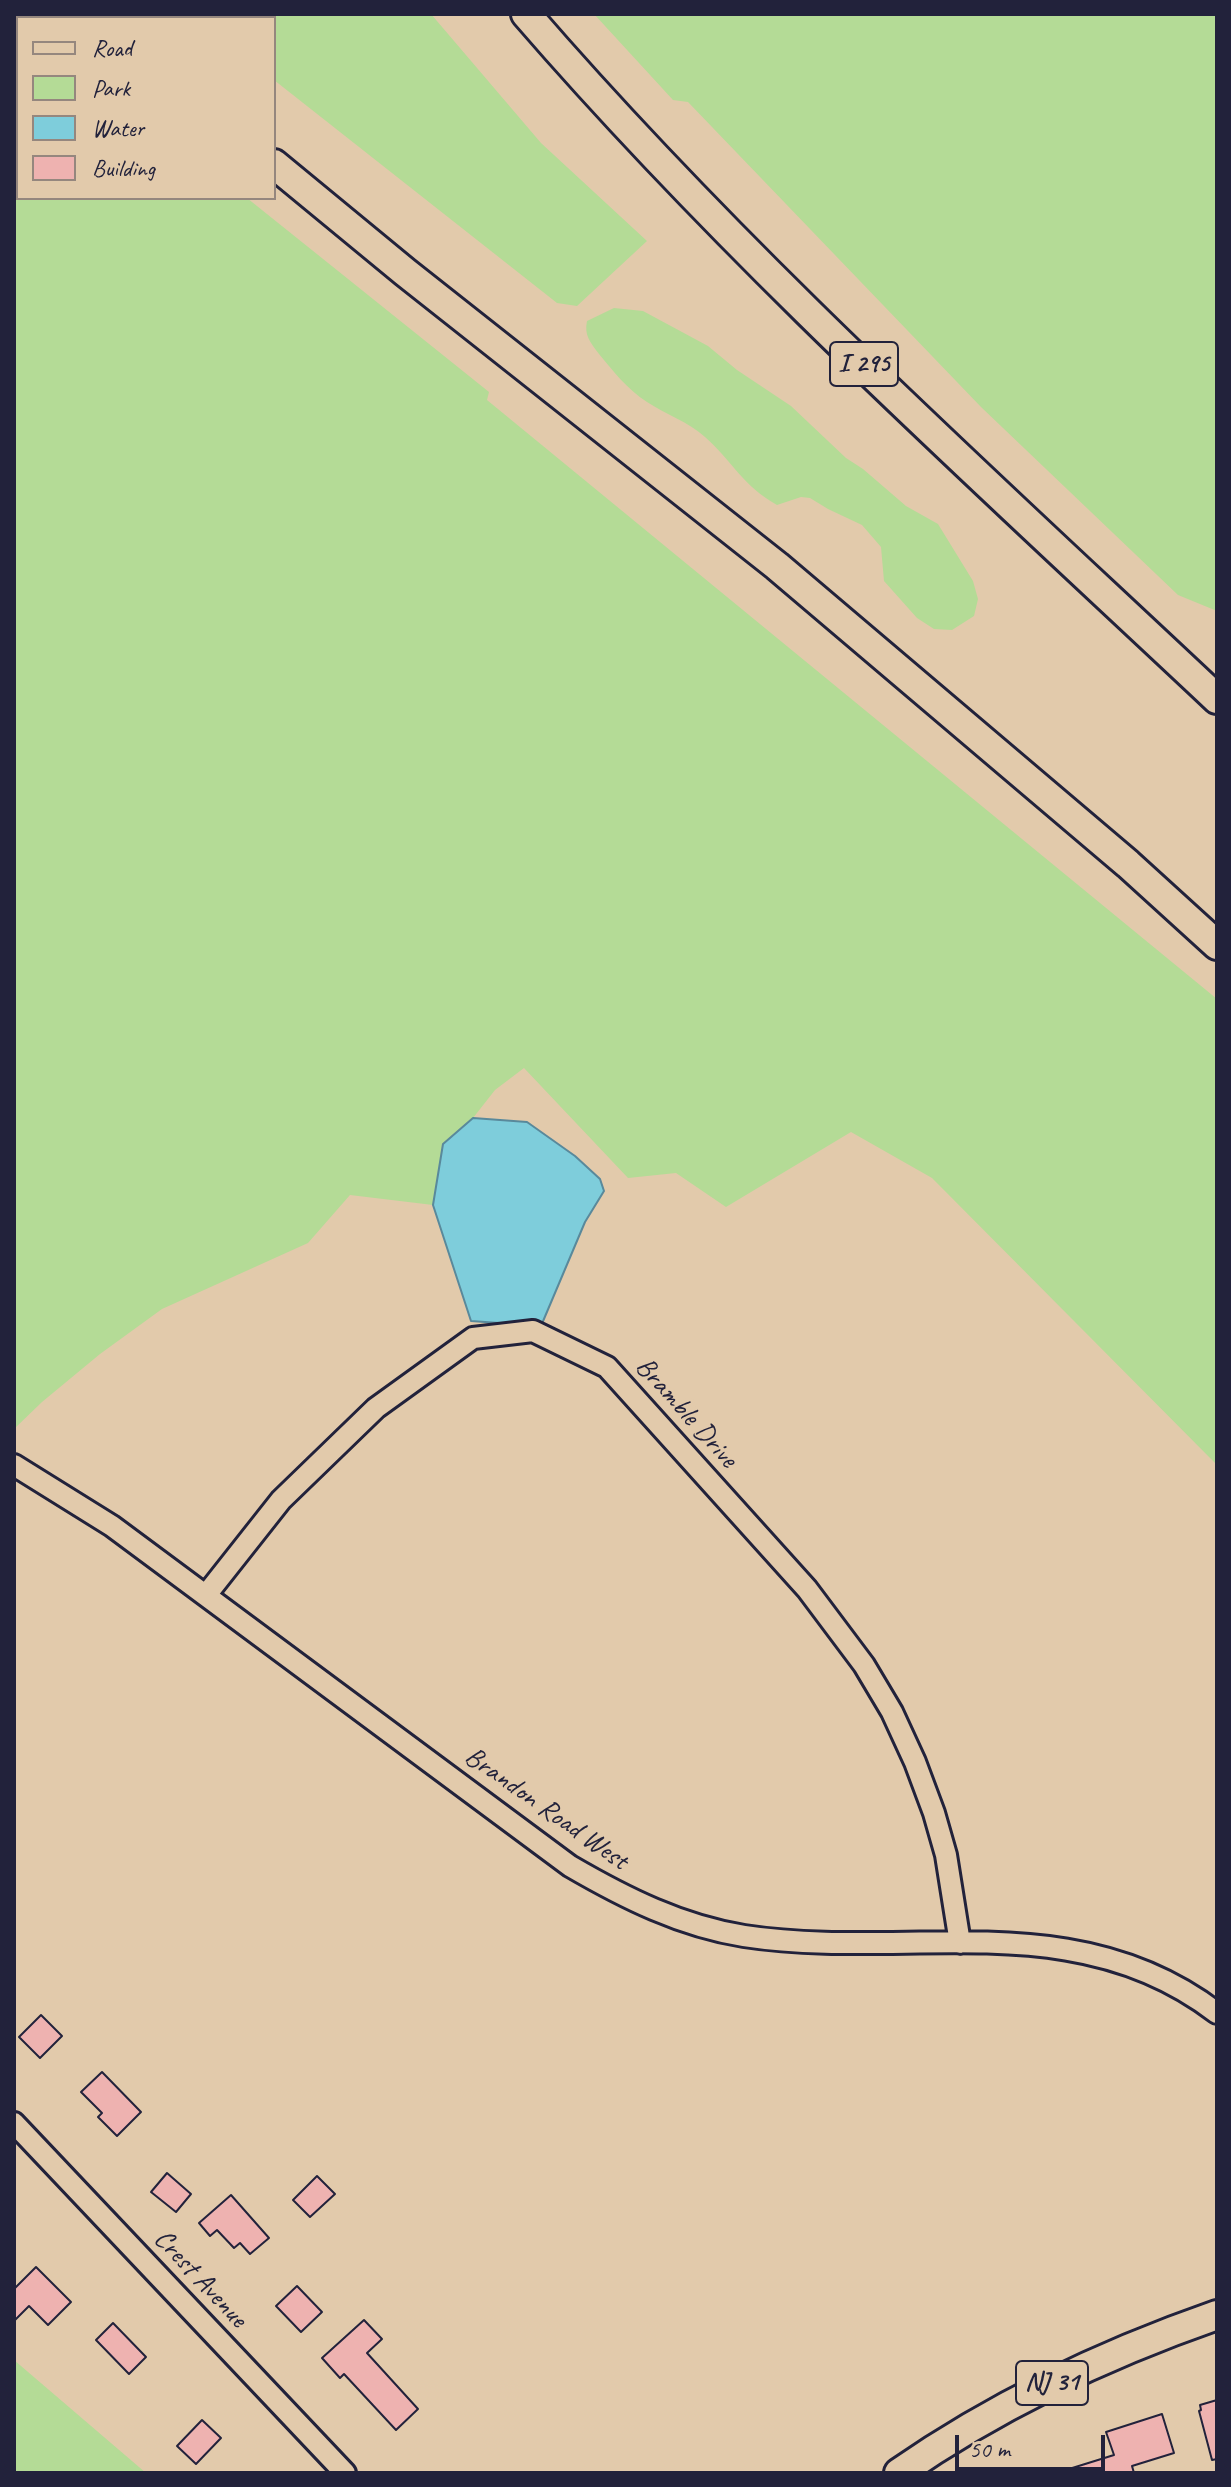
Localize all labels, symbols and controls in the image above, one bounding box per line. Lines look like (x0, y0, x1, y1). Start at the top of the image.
legend (16, 16, 276, 200)
text: Road (92, 33, 132, 63)
text: Park (92, 73, 130, 103)
text: Water (92, 113, 144, 143)
text: Building (92, 153, 155, 183)
road number: I 295 (830, 342, 898, 386)
street label: Bramble Drive (628, 1351, 744, 1475)
street label: Brandon Road West (458, 1740, 634, 1878)
street label: Crest Avenue (146, 2223, 254, 2335)
road number: NJ 31 (1016, 2361, 1088, 2405)
scale bar (959, 2419, 1109, 2469)
text: 50 m (969, 2434, 1010, 2464)

